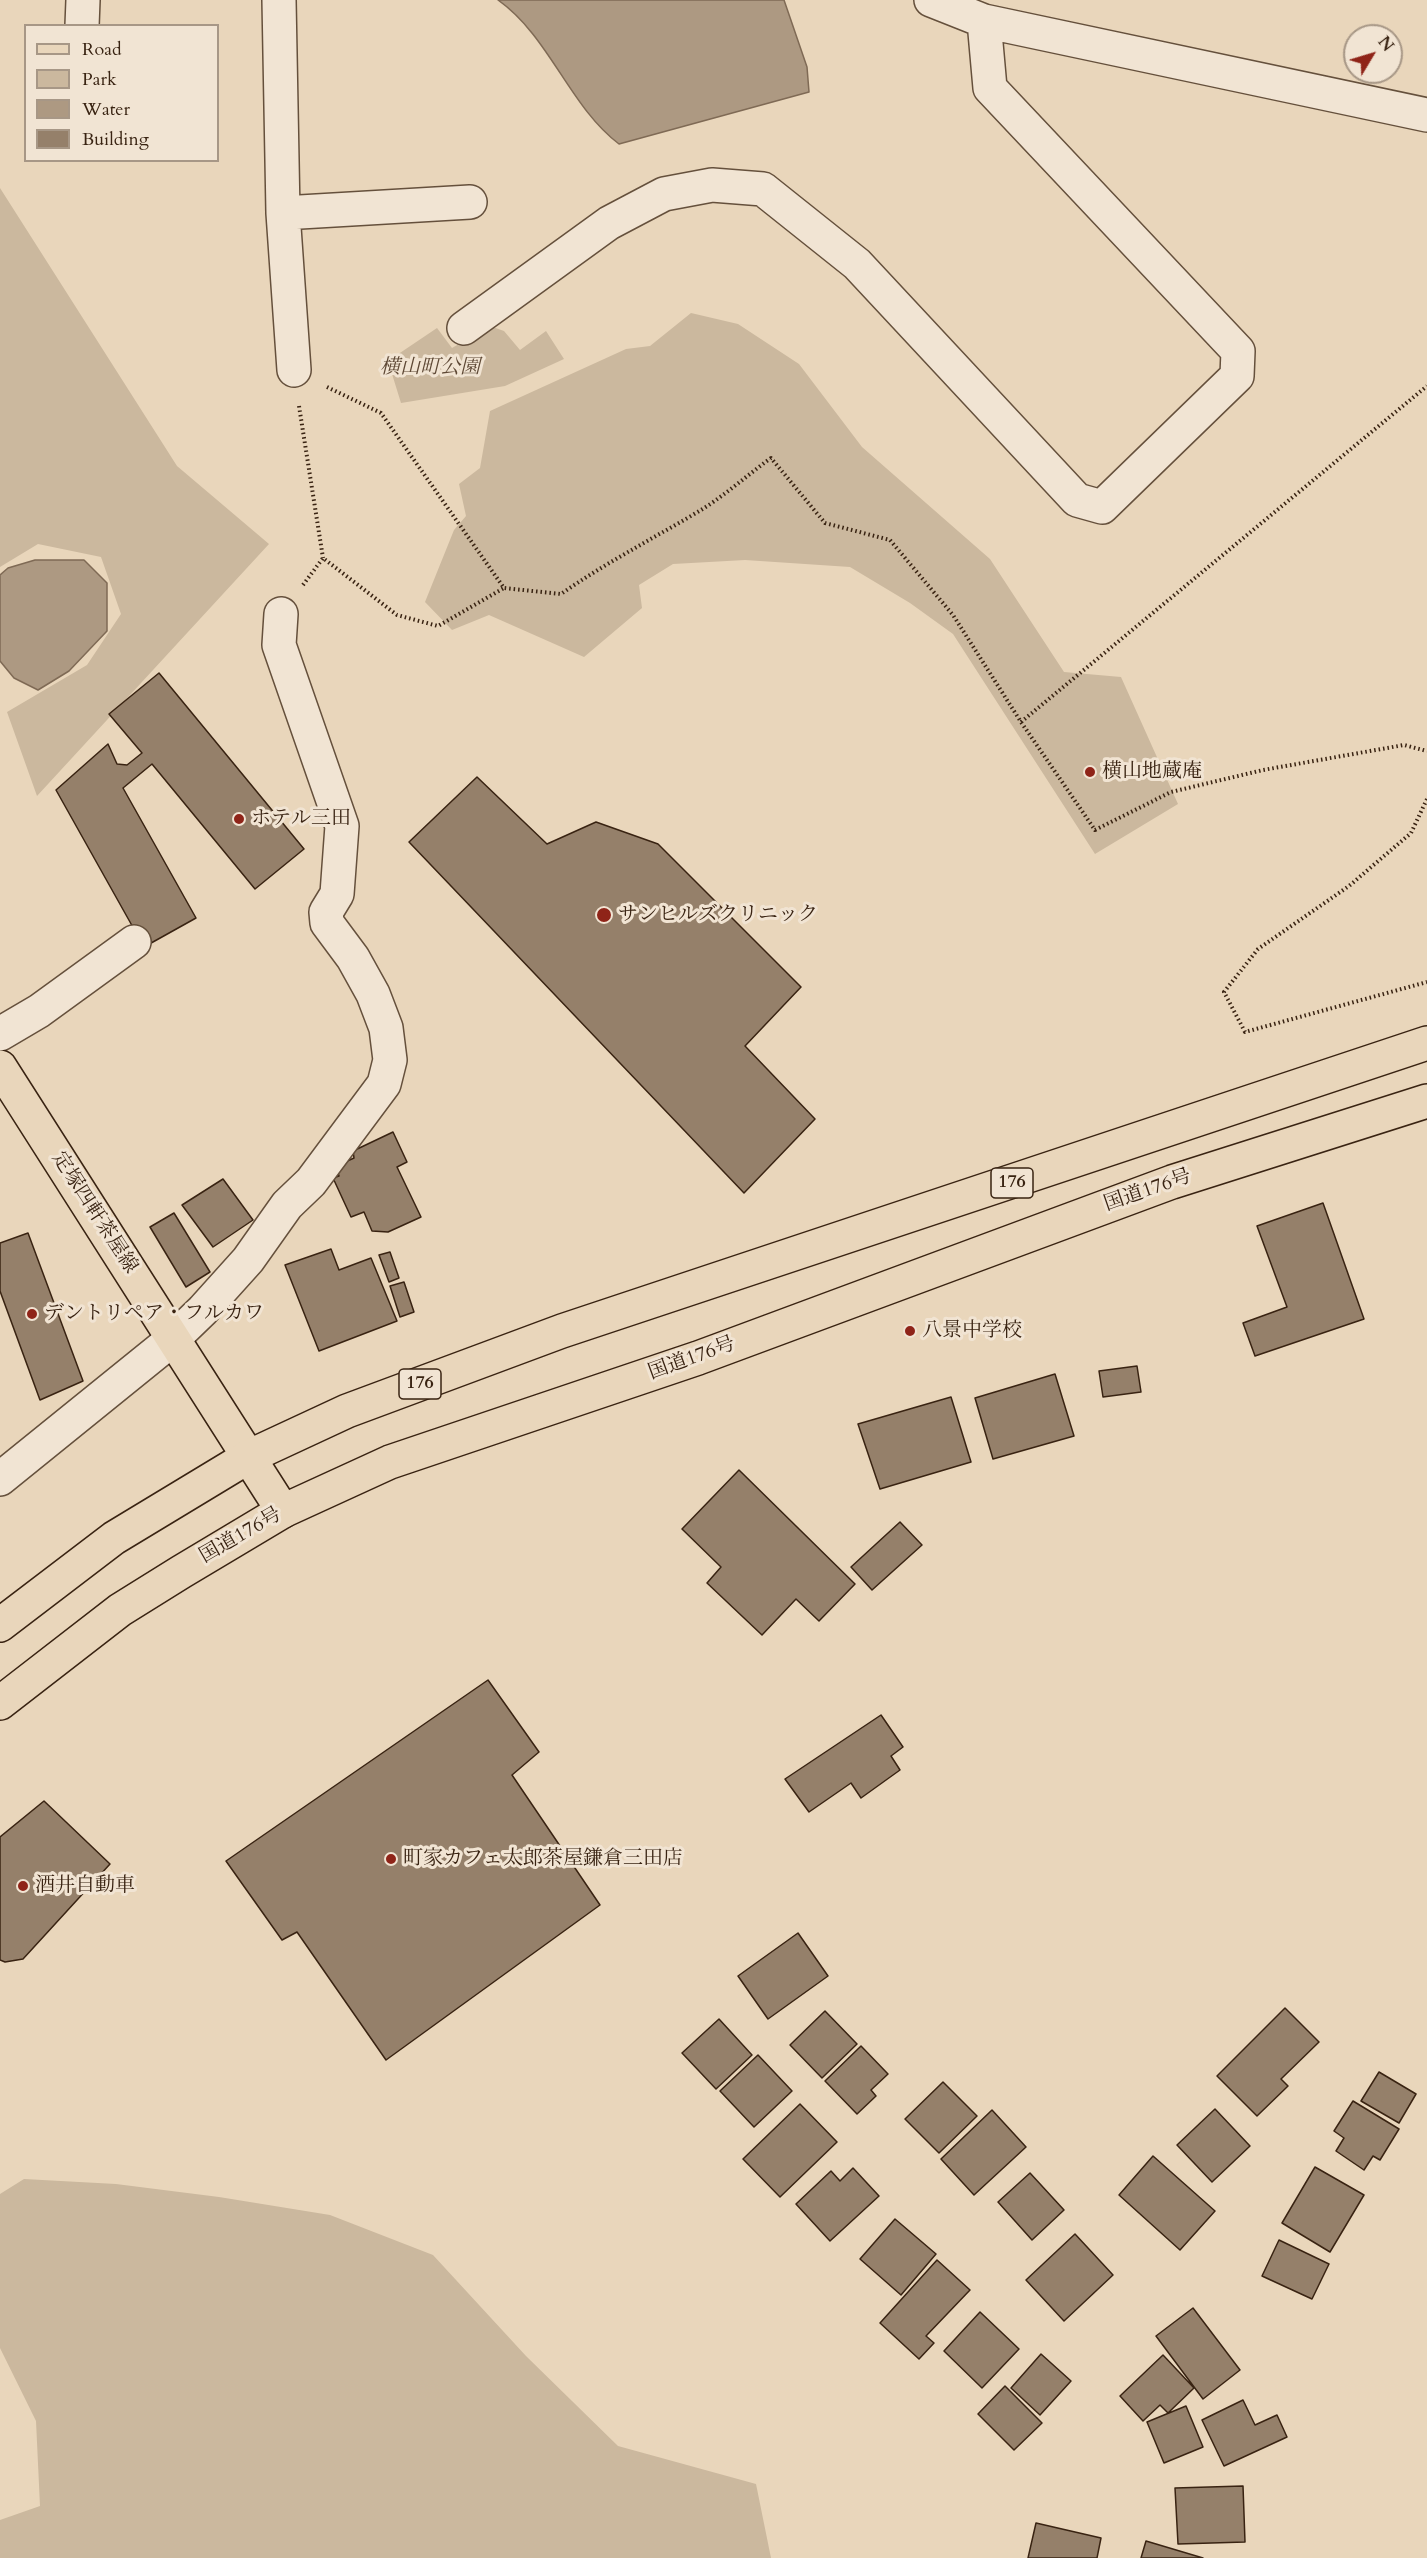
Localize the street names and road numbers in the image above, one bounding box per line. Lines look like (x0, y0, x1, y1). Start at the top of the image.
street label: 定塚四軒茶屋線 (46, 1148, 142, 1278)
street label: 国道176号 (1101, 1165, 1195, 1217)
road number: 176 (991, 1168, 1033, 1198)
street label: 国道176号 (645, 1332, 739, 1386)
road number: 176 (399, 1369, 441, 1399)
street label: 国道176号 (196, 1503, 286, 1569)

